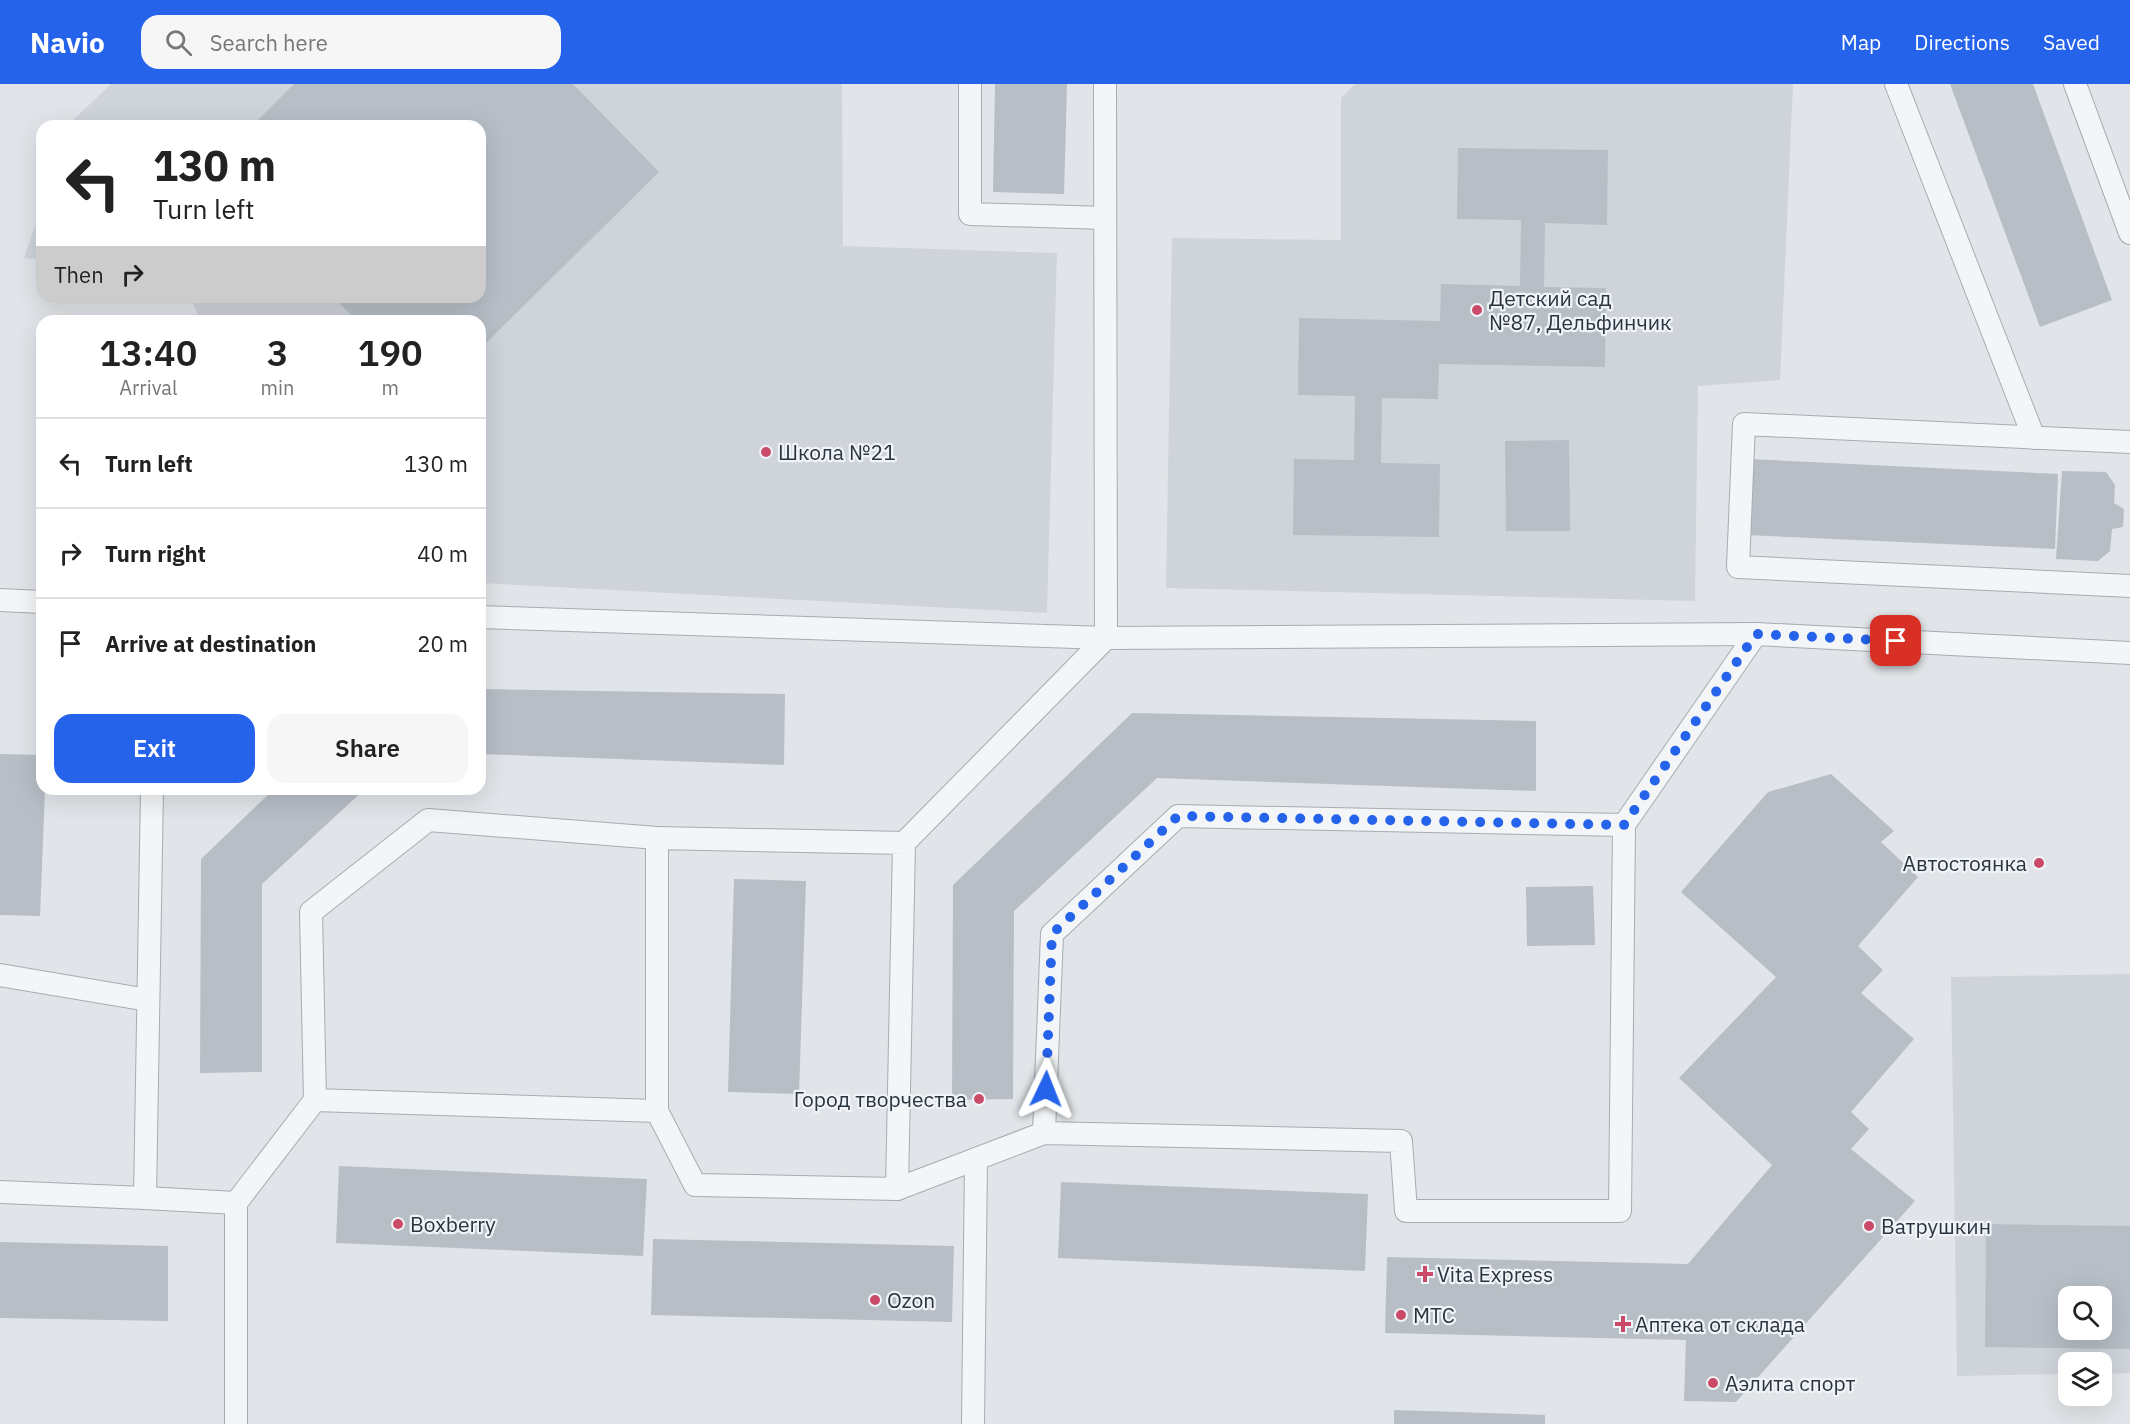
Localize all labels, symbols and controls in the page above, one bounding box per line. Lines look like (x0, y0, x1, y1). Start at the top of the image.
search box (141, 15, 561, 69)
text: Navio (30, 24, 105, 61)
icon: search (162, 26, 195, 59)
text: Search here (210, 28, 328, 57)
text: Map (1841, 28, 1881, 56)
text: Directions (1914, 28, 2010, 56)
text: Saved (2043, 28, 2100, 56)
text: 130 m (153, 138, 276, 193)
icon: left (54, 144, 132, 222)
text: Turn left (153, 191, 254, 226)
icon: right (116, 258, 149, 291)
text: Then (54, 260, 104, 289)
place label: Детский сад №87, Дельфинчик (1489, 284, 1672, 336)
marker: Детский сад №87, Дельфинчик (1470, 303, 1484, 317)
text: 13:40 (99, 329, 197, 376)
text: 3 (267, 329, 288, 376)
text: 190 (358, 329, 423, 376)
text: Arrival (119, 374, 177, 401)
text: min (261, 374, 294, 401)
text: m (381, 374, 399, 401)
place label: Школа №21 (778, 438, 896, 466)
marker: Школа №21 (759, 445, 773, 459)
icon: left (54, 447, 87, 480)
text: Turn left (105, 449, 193, 478)
text: 130 m (404, 449, 468, 478)
icon: right (54, 537, 87, 570)
text: Turn right (105, 539, 206, 568)
text: 40 m (417, 539, 468, 568)
pin (1870, 615, 1921, 666)
icon: arrive (1879, 624, 1912, 657)
icon: arrive (54, 627, 87, 660)
text: Arrive at destination (105, 629, 316, 658)
text: 20 m (417, 629, 468, 658)
button: Exit (54, 714, 255, 783)
button: Share (267, 714, 468, 783)
place label: Автостоянка (1902, 849, 2027, 877)
marker: Автостоянка (2032, 856, 2046, 870)
position arrow (1014, 1057, 1078, 1121)
place label: Город творчества (794, 1085, 967, 1113)
marker: Город творчества (972, 1092, 986, 1106)
place label: Boxberry (410, 1210, 496, 1238)
place label: Ватрушкин (1881, 1212, 1991, 1240)
marker: Boxberry (391, 1217, 405, 1231)
marker: Ватрушкин (1862, 1219, 1876, 1233)
place label: Vita Express (1437, 1260, 1553, 1288)
marker: Vita Express (1418, 1267, 1432, 1281)
place label: Ozon (887, 1286, 935, 1314)
map controls (2058, 1286, 2112, 1406)
button: search (2058, 1286, 2112, 1340)
marker: Ozon (868, 1293, 882, 1307)
place label: МТС (1413, 1301, 1455, 1329)
marker: МТС (1394, 1308, 1408, 1322)
place label: Аптека от склада (1635, 1310, 1805, 1338)
marker: Аптека от склада (1616, 1317, 1630, 1331)
button: layers (2058, 1352, 2112, 1406)
place label: Аэлита спорт (1725, 1369, 1855, 1397)
marker: Аэлита спорт (1706, 1376, 1720, 1390)

